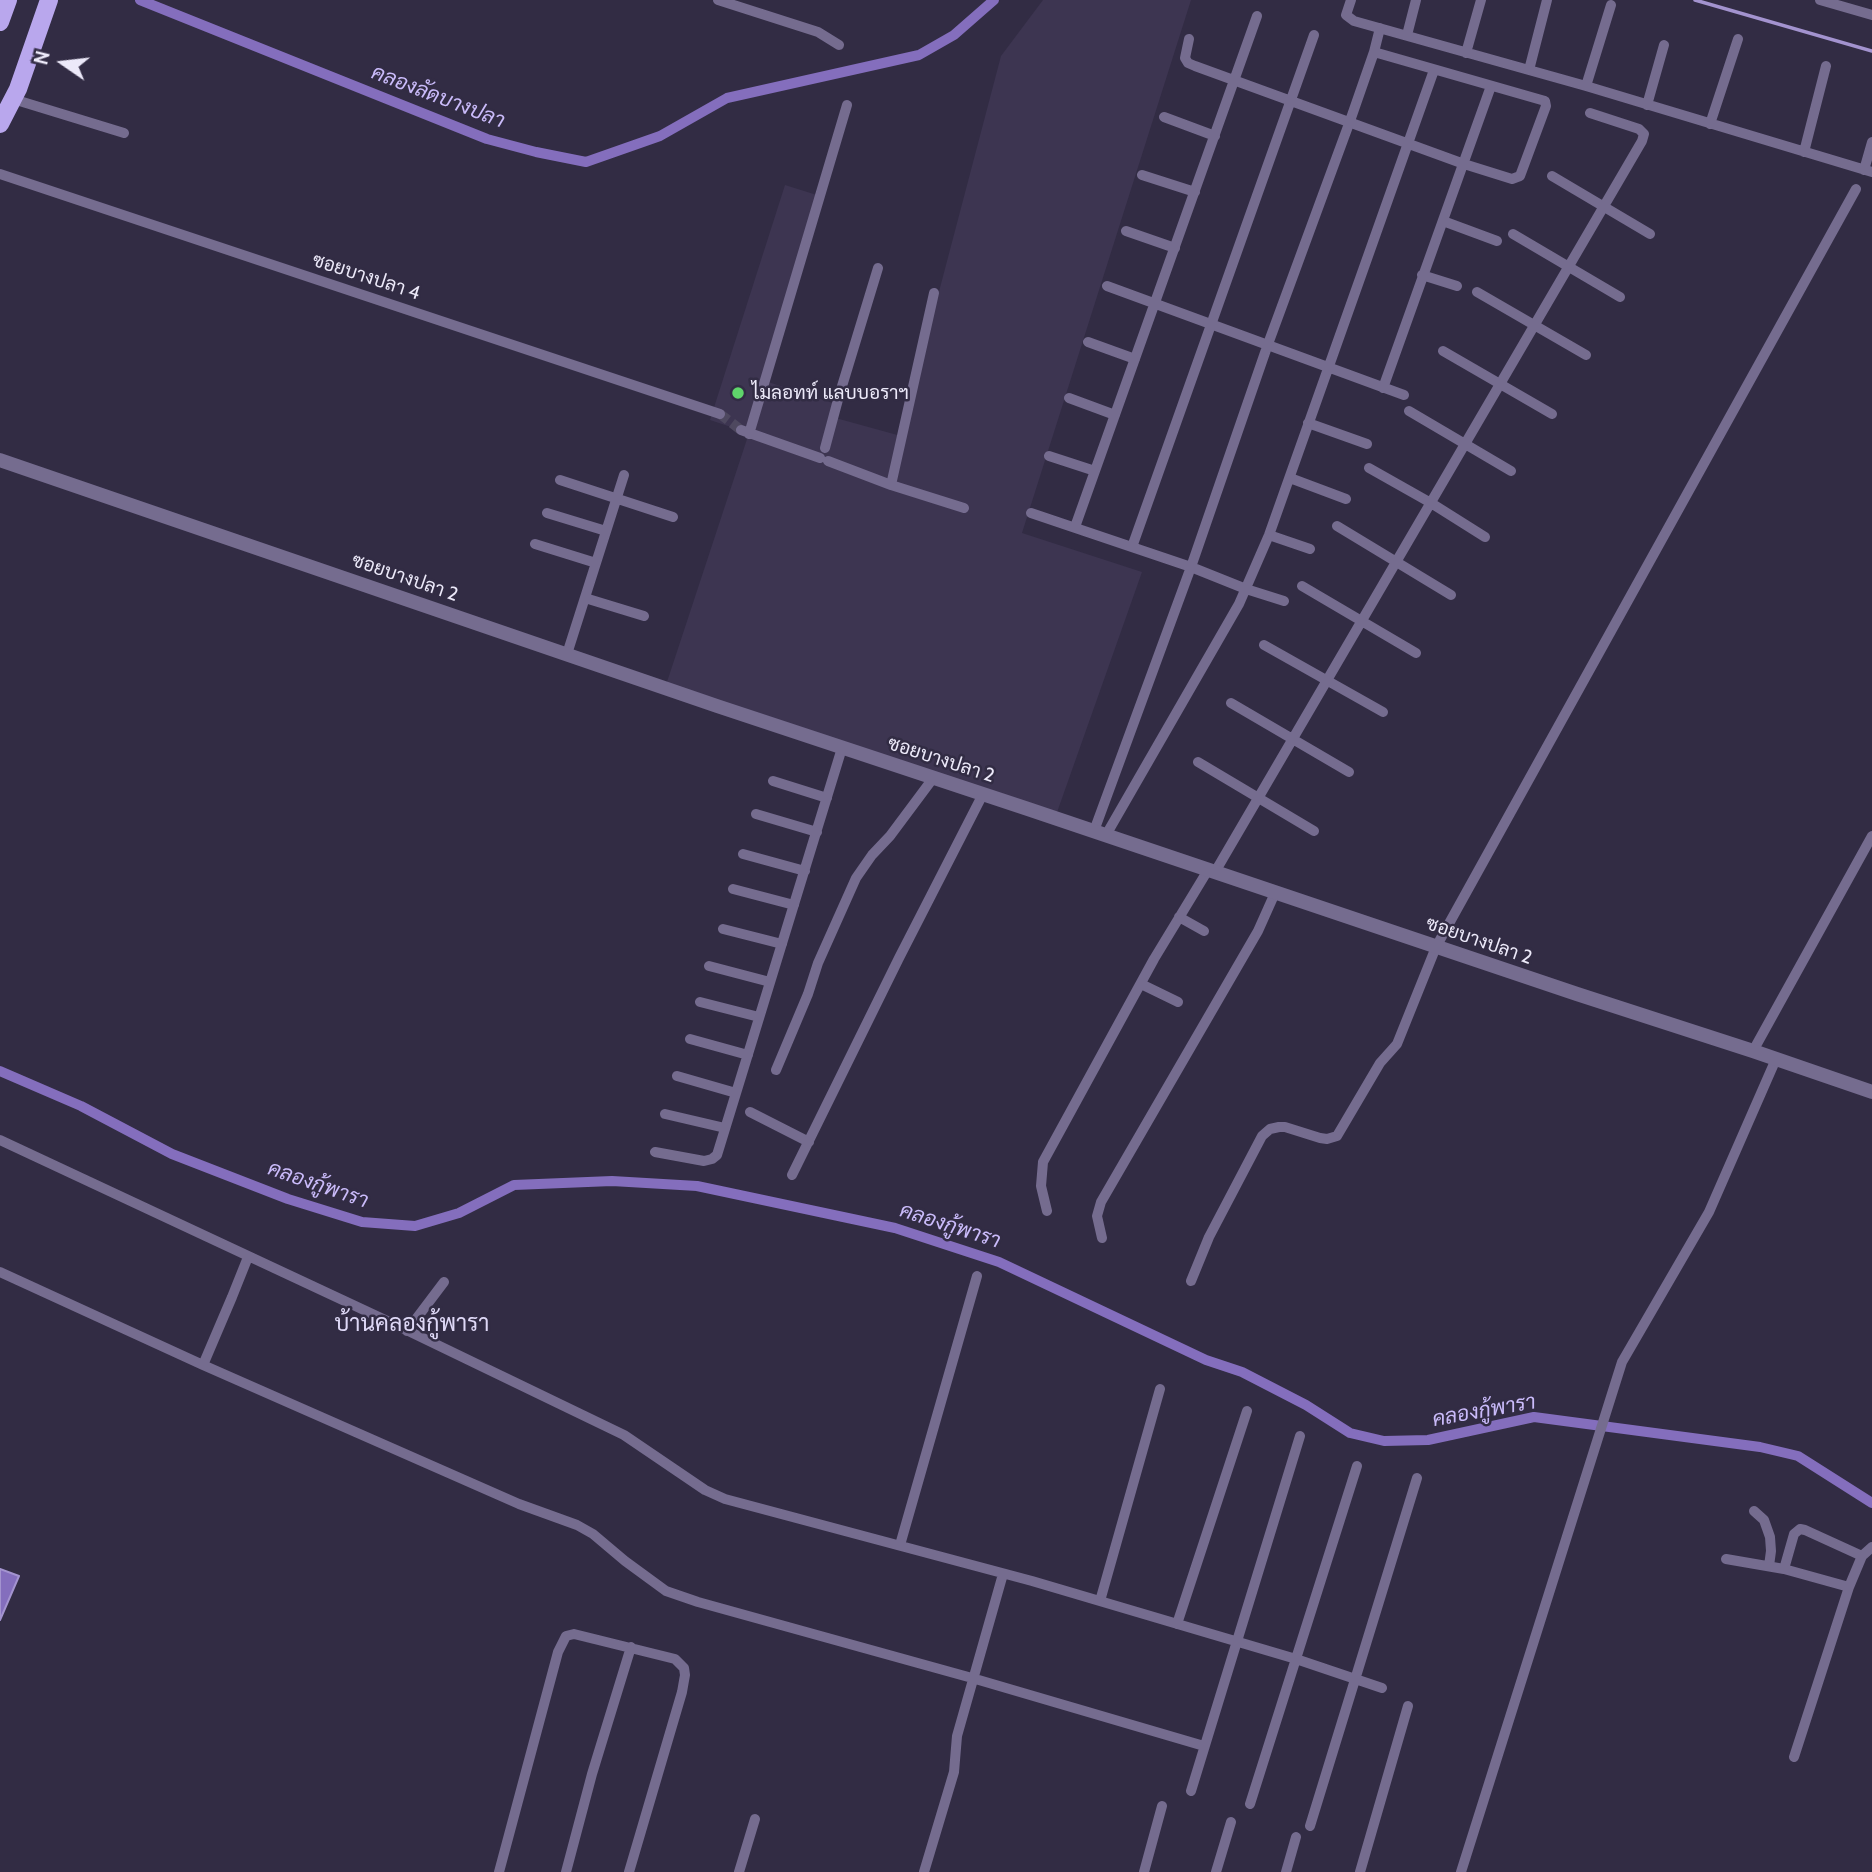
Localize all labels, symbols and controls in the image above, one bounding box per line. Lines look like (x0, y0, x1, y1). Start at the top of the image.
north arrow (28, 28, 98, 98)
text: N (29, 48, 55, 67)
water label: คลองลัดบางปลา (368, 60, 508, 134)
street label: ซอยบางปลา 4 (309, 249, 423, 305)
place label: ไมลอทท์ แลบบอราฯ (752, 382, 909, 404)
marker: ไมลอทท์ แลบบอราฯ (730, 385, 746, 401)
street label: ซอยบางปลา 2 (349, 549, 461, 607)
street label: ซอยบางปลา 2 (885, 732, 997, 788)
street label: ซอยบางปลา 2 (1423, 912, 1535, 970)
water label: คลองกู้พารา (265, 1156, 371, 1214)
water label: คลองกู้พารา (896, 1198, 1004, 1254)
district label: บ้านคลองกู้พารา (334, 1310, 490, 1338)
water label: คลองกู้พารา (1430, 1390, 1538, 1432)

